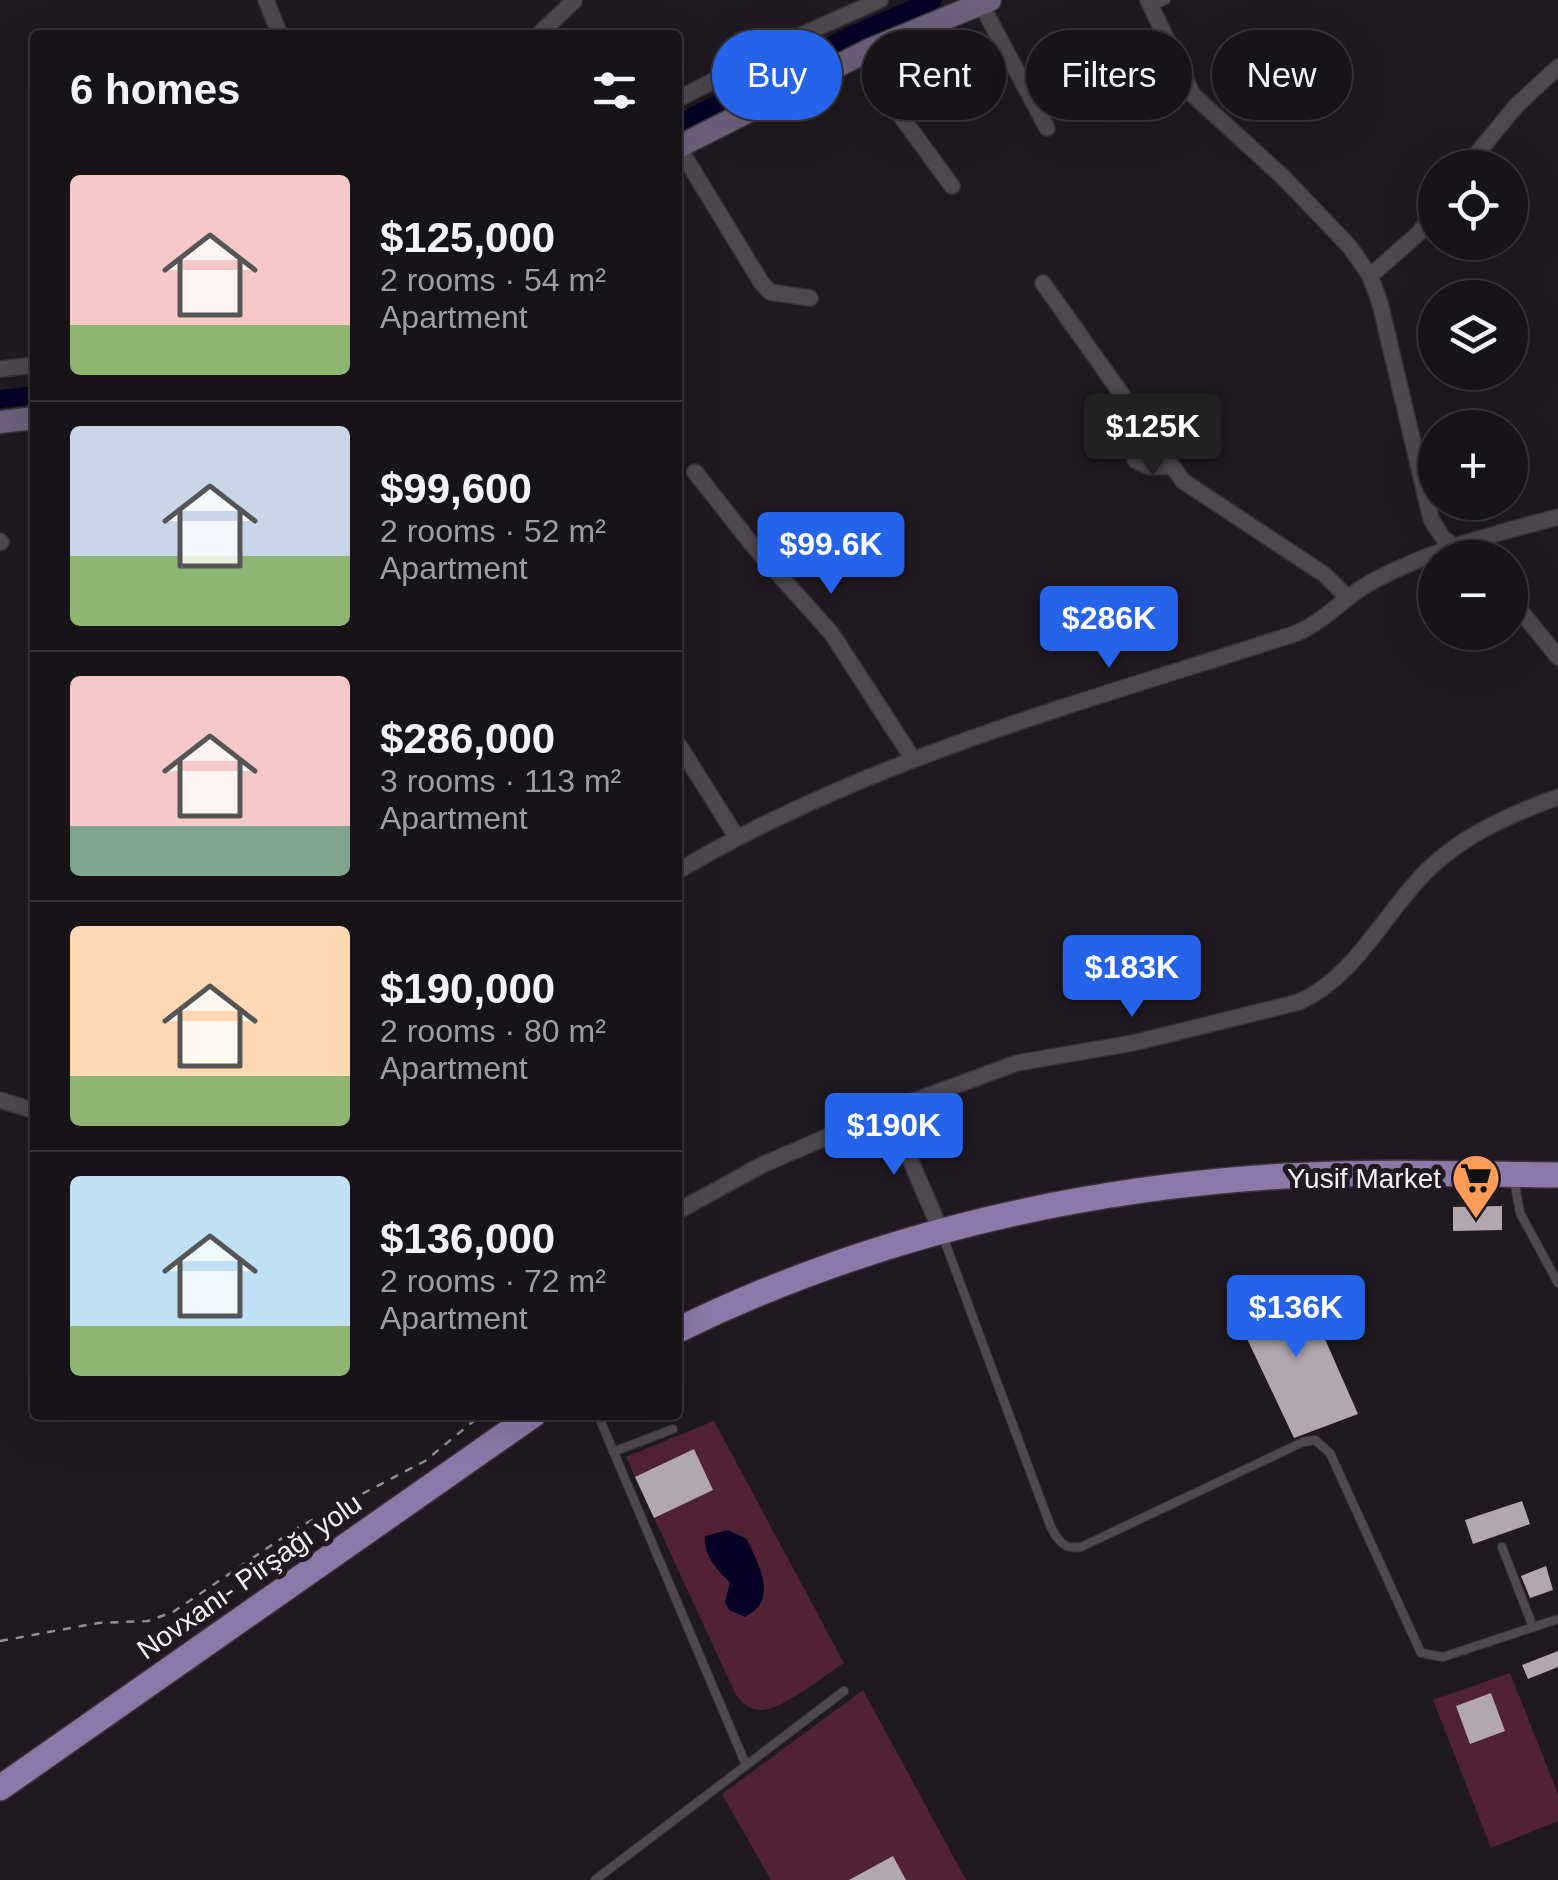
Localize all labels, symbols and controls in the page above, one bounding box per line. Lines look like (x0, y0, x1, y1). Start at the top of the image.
chip: Buy (712, 30, 842, 120)
chip: Rent (862, 30, 1006, 120)
chip: Filters (1026, 30, 1192, 120)
chip: New (1212, 30, 1352, 120)
icon: filters (587, 63, 642, 118)
text: 6 homes (70, 66, 240, 113)
map controls (1418, 150, 1528, 650)
button: locate (1418, 150, 1528, 260)
text: $125,000 (380, 214, 555, 261)
icon: home (150, 215, 270, 335)
text: 2 rooms · 54 m² (380, 262, 606, 298)
button: layers (1418, 280, 1528, 390)
text: Apartment (380, 299, 528, 335)
pin: $125K (1083, 394, 1223, 479)
text: $125K (1106, 408, 1200, 444)
button: + (1418, 410, 1528, 520)
text: $99,600 (380, 465, 532, 512)
icon: home (150, 466, 270, 586)
pin: $99.6K (750, 512, 912, 597)
text: 2 rooms · 52 m² (380, 513, 606, 549)
text: $99.6K (779, 526, 883, 562)
button: − (1418, 540, 1528, 650)
text: Apartment (380, 550, 528, 586)
pin: $286K (1039, 586, 1179, 671)
text: $286K (1062, 600, 1156, 636)
text: $286,000 (380, 715, 555, 762)
icon: home (150, 716, 270, 836)
text: 3 rooms · 113 m² (380, 763, 621, 799)
text: Apartment (380, 800, 528, 836)
pin: $183K (1062, 935, 1202, 1020)
text: $183K (1085, 949, 1179, 985)
text: $190,000 (380, 965, 555, 1012)
icon: home (150, 966, 270, 1086)
text: 2 rooms · 80 m² (380, 1013, 606, 1049)
text: Apartment (380, 1050, 528, 1086)
pin: $190K (824, 1093, 964, 1178)
text: $190K (847, 1107, 941, 1143)
supermarket icon: Yusif Market (1450, 1152, 1502, 1220)
place label: Yusif Market (1287, 1163, 1441, 1194)
text: $136,000 (380, 1215, 555, 1262)
icon: home (150, 1216, 270, 1336)
text: 2 rooms · 72 m² (380, 1263, 606, 1299)
pin: $136K (1226, 1275, 1366, 1360)
text: $136K (1249, 1289, 1343, 1325)
text: Apartment (380, 1300, 528, 1336)
street label: Novxanı- Pirşağı yolu (131, 1487, 367, 1665)

